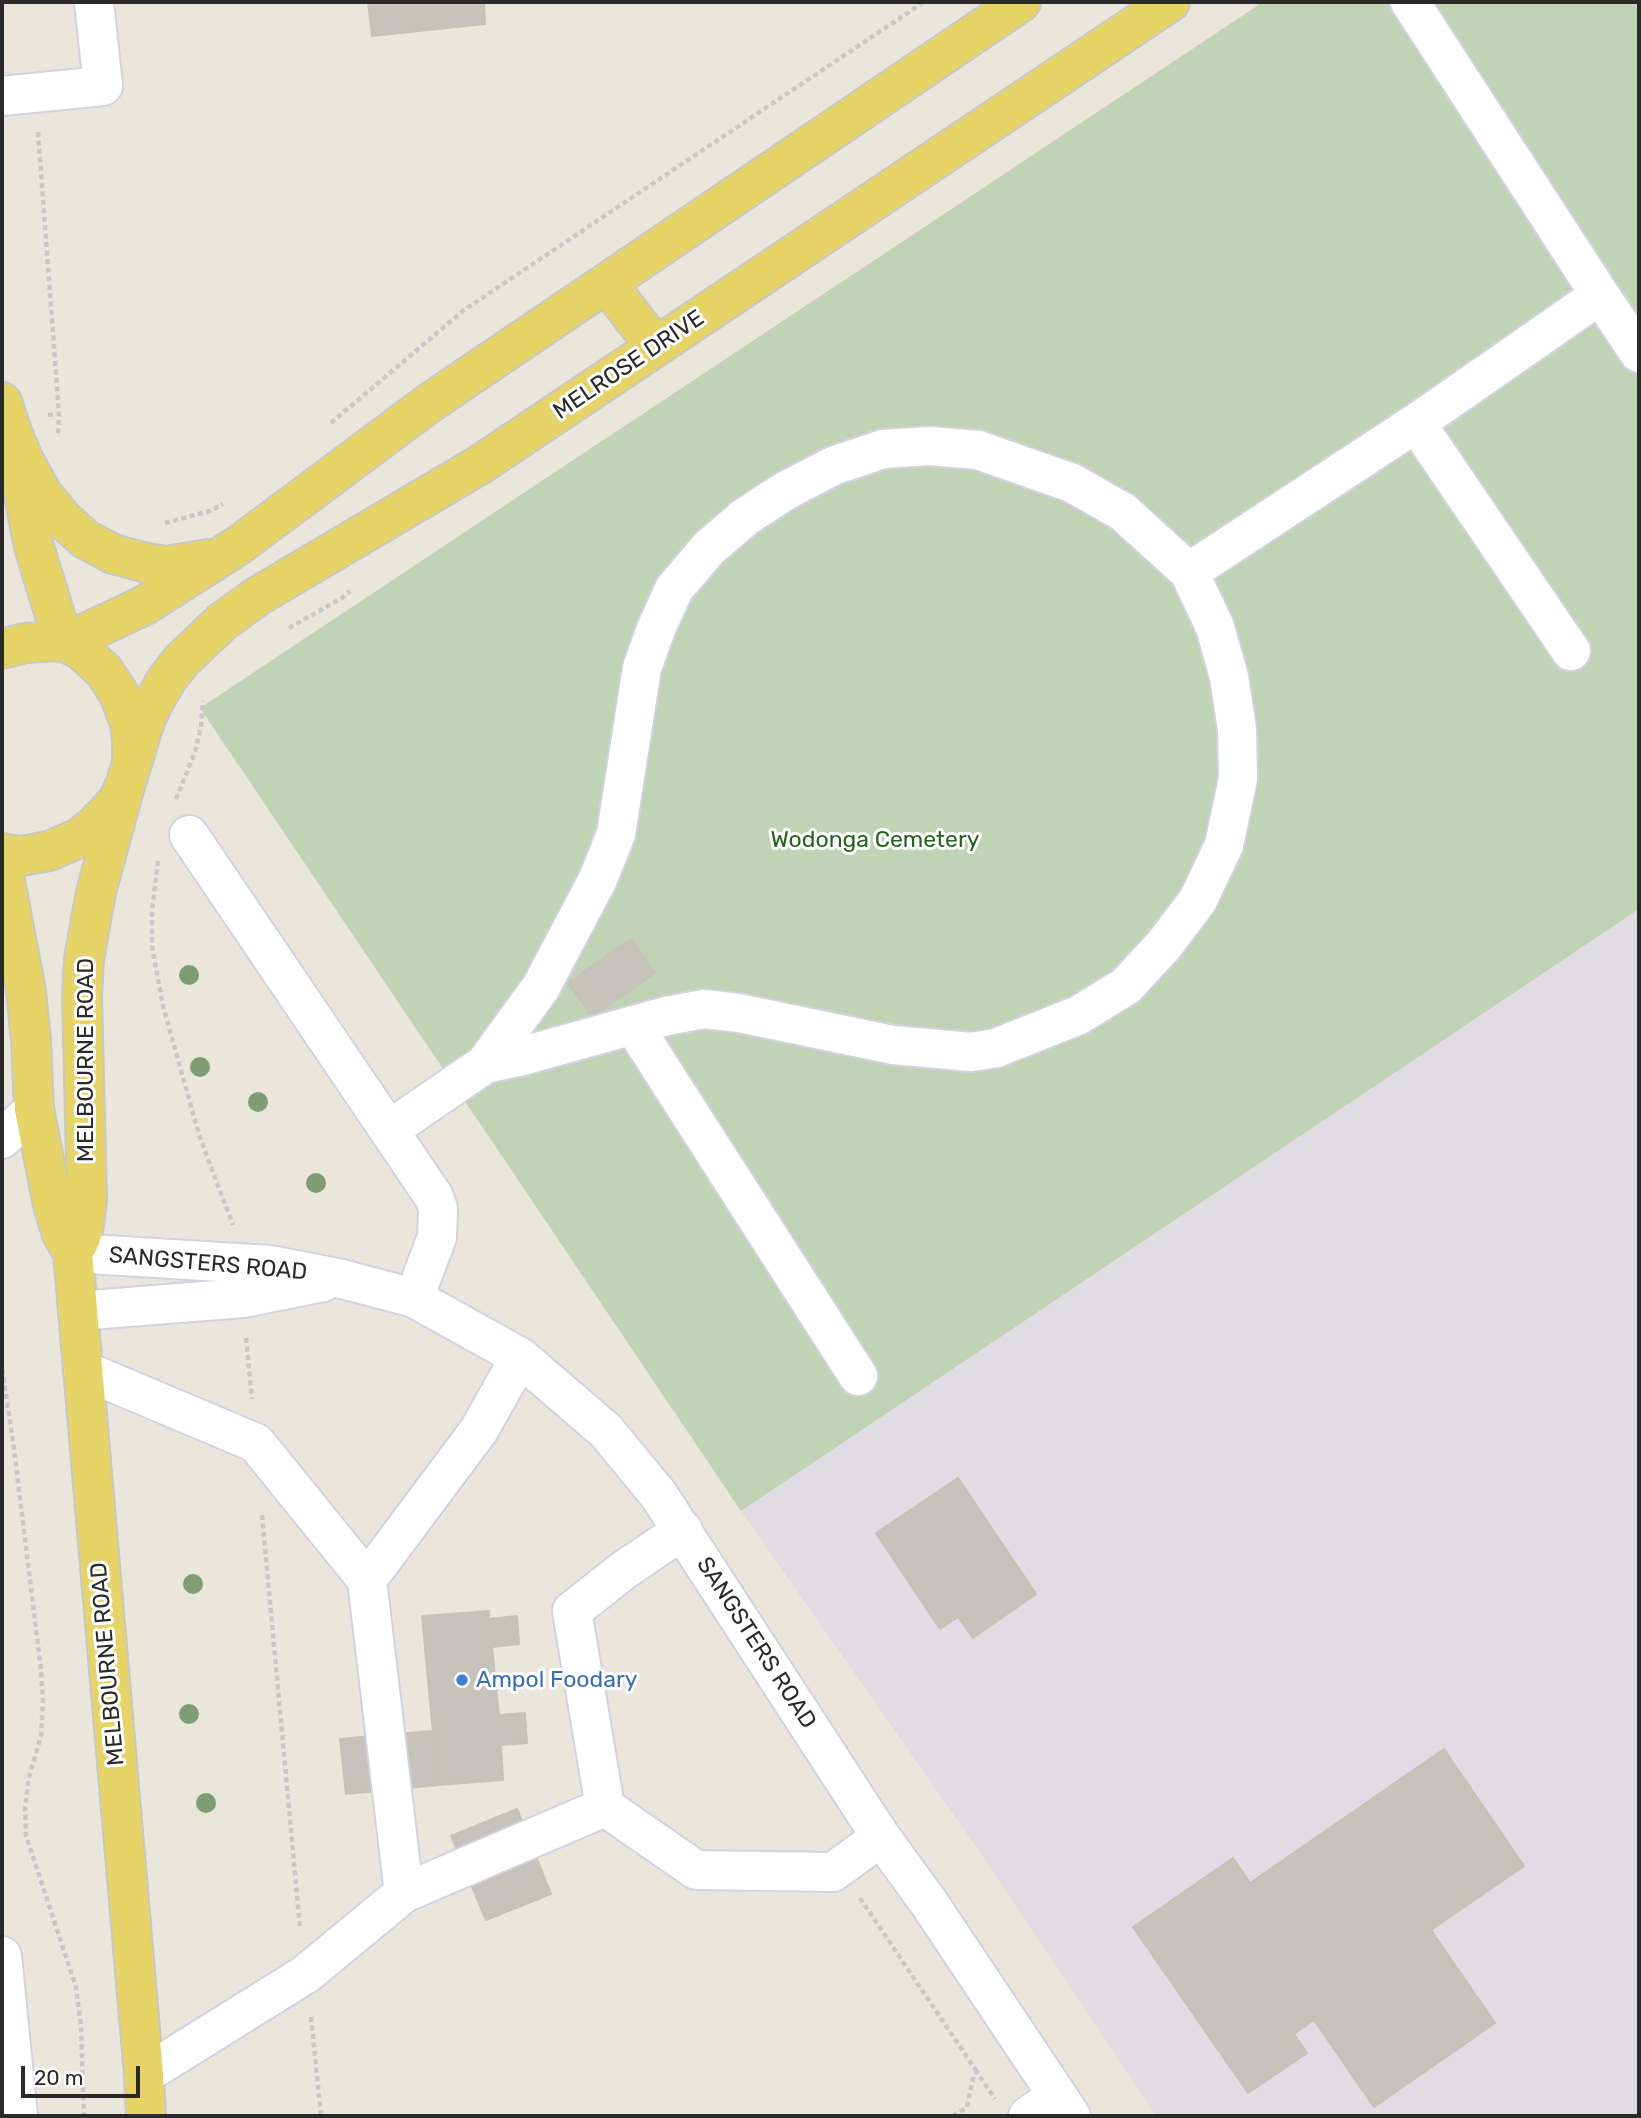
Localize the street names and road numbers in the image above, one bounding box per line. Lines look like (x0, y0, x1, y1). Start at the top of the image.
street label: MELROSE DRIVE (548, 304, 710, 426)
street label: MELBOURNE ROAD (72, 958, 100, 1162)
street label: SANGSTERS ROAD (108, 1242, 308, 1286)
street label: SANGSTERS ROAD (690, 1552, 822, 1734)
street label: MELBOURNE ROAD (85, 1561, 131, 1767)

